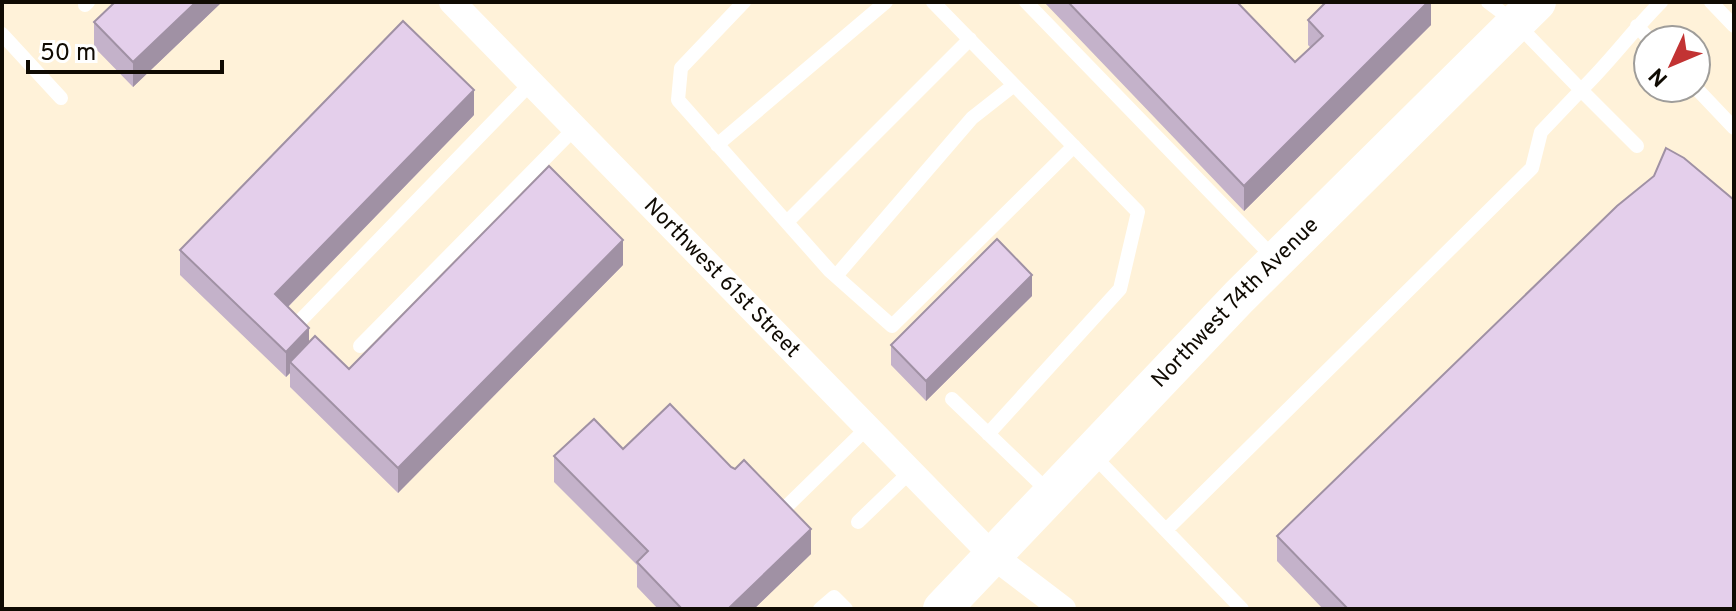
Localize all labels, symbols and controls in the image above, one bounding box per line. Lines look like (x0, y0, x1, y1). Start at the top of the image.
scale bar (28, 24, 222, 74)
north arrow (1632, 24, 1712, 104)
text: 50 m (40, 39, 96, 69)
text: N (1644, 61, 1675, 91)
street label: Northwest 61st Street (638, 193, 806, 364)
street label: Northwest 74th Avenue (1146, 212, 1325, 394)

